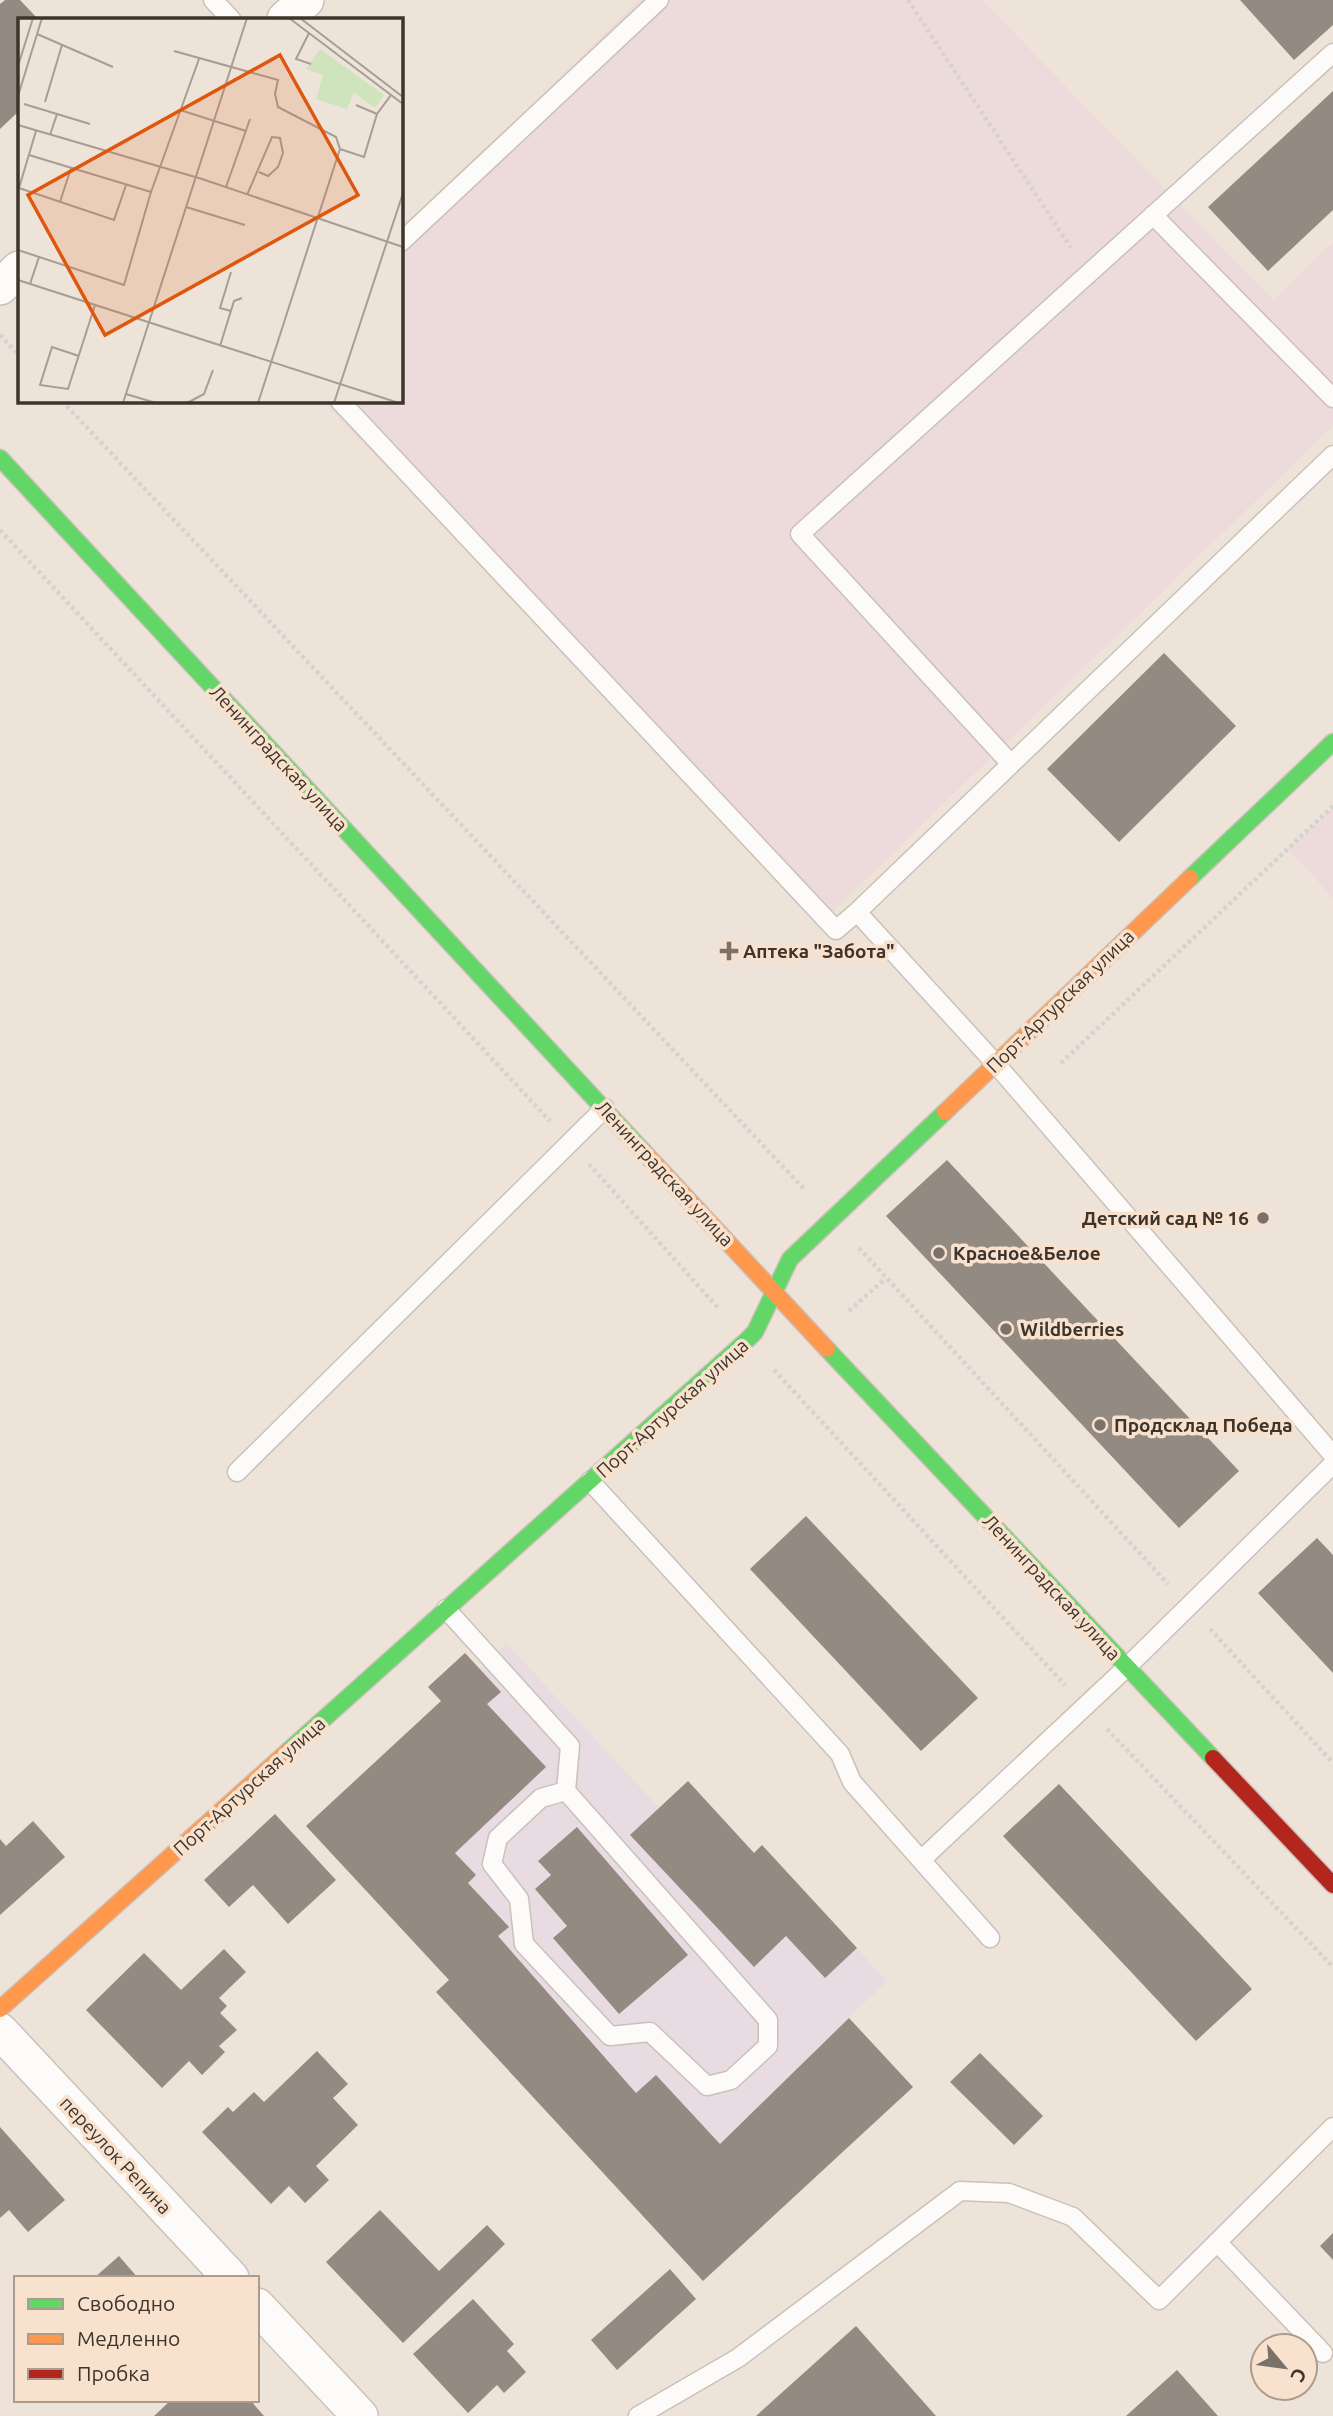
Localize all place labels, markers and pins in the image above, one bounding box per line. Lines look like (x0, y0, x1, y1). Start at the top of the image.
place label: Аптека "Забота" (743, 940, 895, 962)
marker: Аптека "Забота" (721, 943, 737, 959)
place label: Детский сад № 16 (1082, 1207, 1249, 1229)
marker: Детский сад № 16 (1255, 1210, 1271, 1226)
place label: Красное&Белое (953, 1242, 1101, 1264)
marker: Красное&Белое (931, 1245, 947, 1261)
place label: Wildberries (1020, 1318, 1124, 1340)
marker: Wildberries (998, 1321, 1014, 1337)
place label: Продсклад Победа (1114, 1414, 1293, 1436)
marker: Продсклад Победа (1092, 1417, 1108, 1433)

